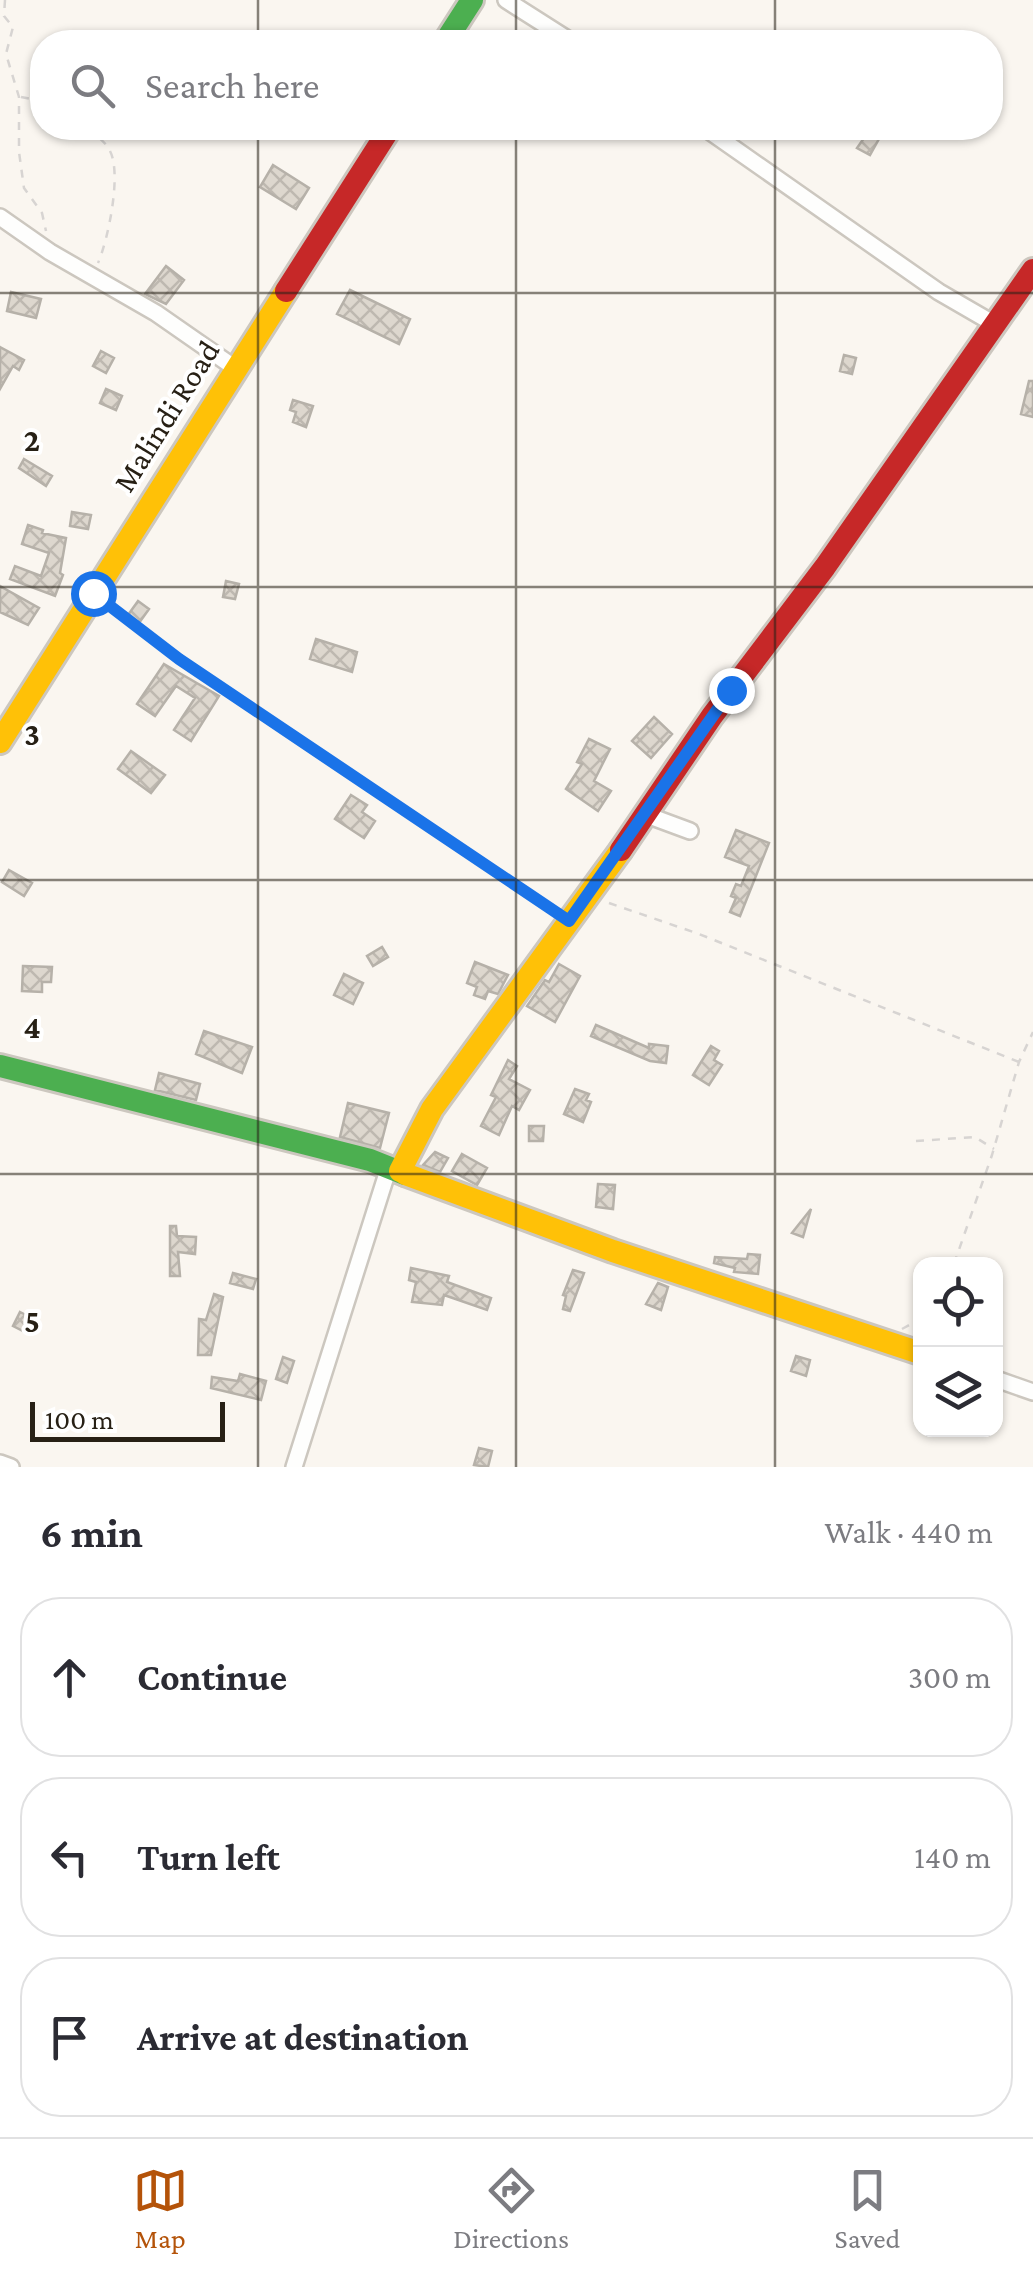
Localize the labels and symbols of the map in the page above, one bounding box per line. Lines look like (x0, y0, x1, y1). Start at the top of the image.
street label: Malindi Road (105, 334, 227, 498)
text: 2 (24, 422, 40, 458)
route start (71, 571, 117, 617)
route end (709, 668, 755, 714)
text: 3 (24, 716, 40, 752)
text: 4 (23, 1009, 41, 1045)
text: 5 (24, 1303, 40, 1339)
scale bar (30, 1397, 225, 1442)

